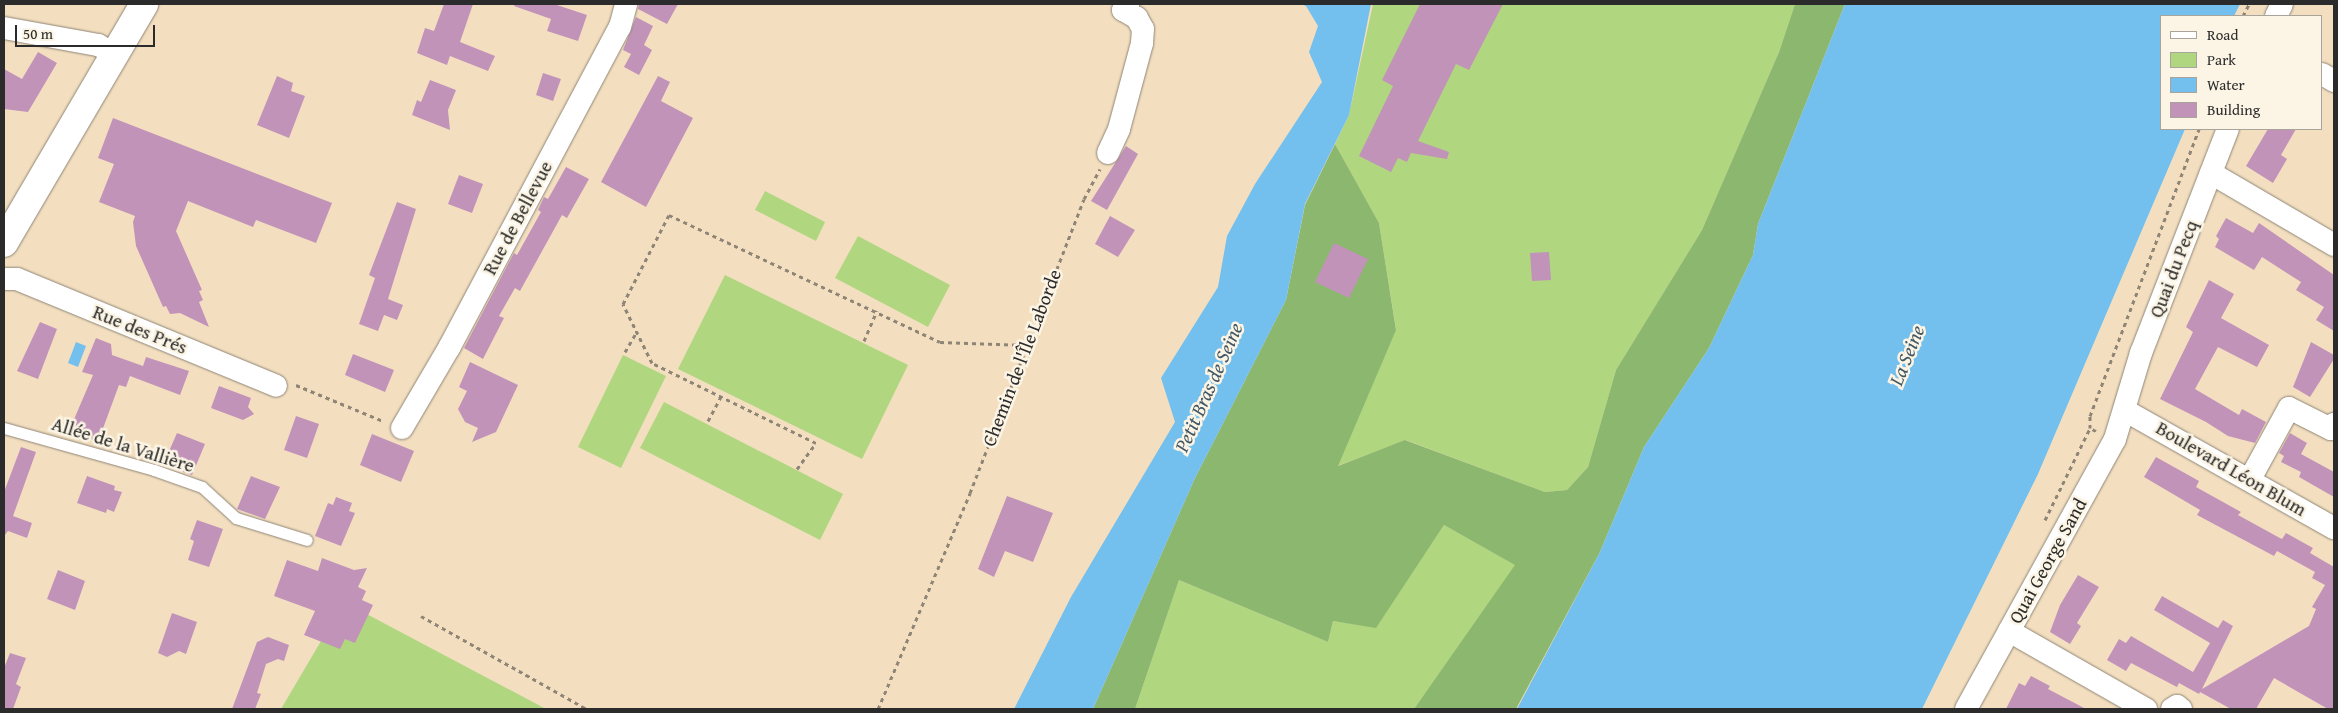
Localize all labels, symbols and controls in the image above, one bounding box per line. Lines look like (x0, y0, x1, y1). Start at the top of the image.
scale bar (18, 15, 158, 47)
legend (2160, 15, 2323, 130)
text: 50 m (23, 23, 53, 44)
text: Road (2207, 24, 2238, 45)
text: Park (2207, 49, 2236, 70)
text: Water (2207, 74, 2245, 95)
text: Building (2207, 99, 2260, 120)
street label: Rue de Bellevue (478, 157, 558, 279)
street label: Quai du Pecq (2145, 217, 2203, 321)
street label: Chemin de l'Île Laborde (978, 266, 1066, 450)
street label: Rue des Prés (90, 301, 190, 359)
water label: Petit Bras de Seine (1169, 319, 1247, 455)
water label: La Seine (1883, 321, 1929, 389)
street label: Allée de la Vallière (49, 413, 197, 477)
street label: Boulevard Léon Blum (2152, 417, 2310, 521)
street label: Quai George Sand (2004, 494, 2092, 628)

